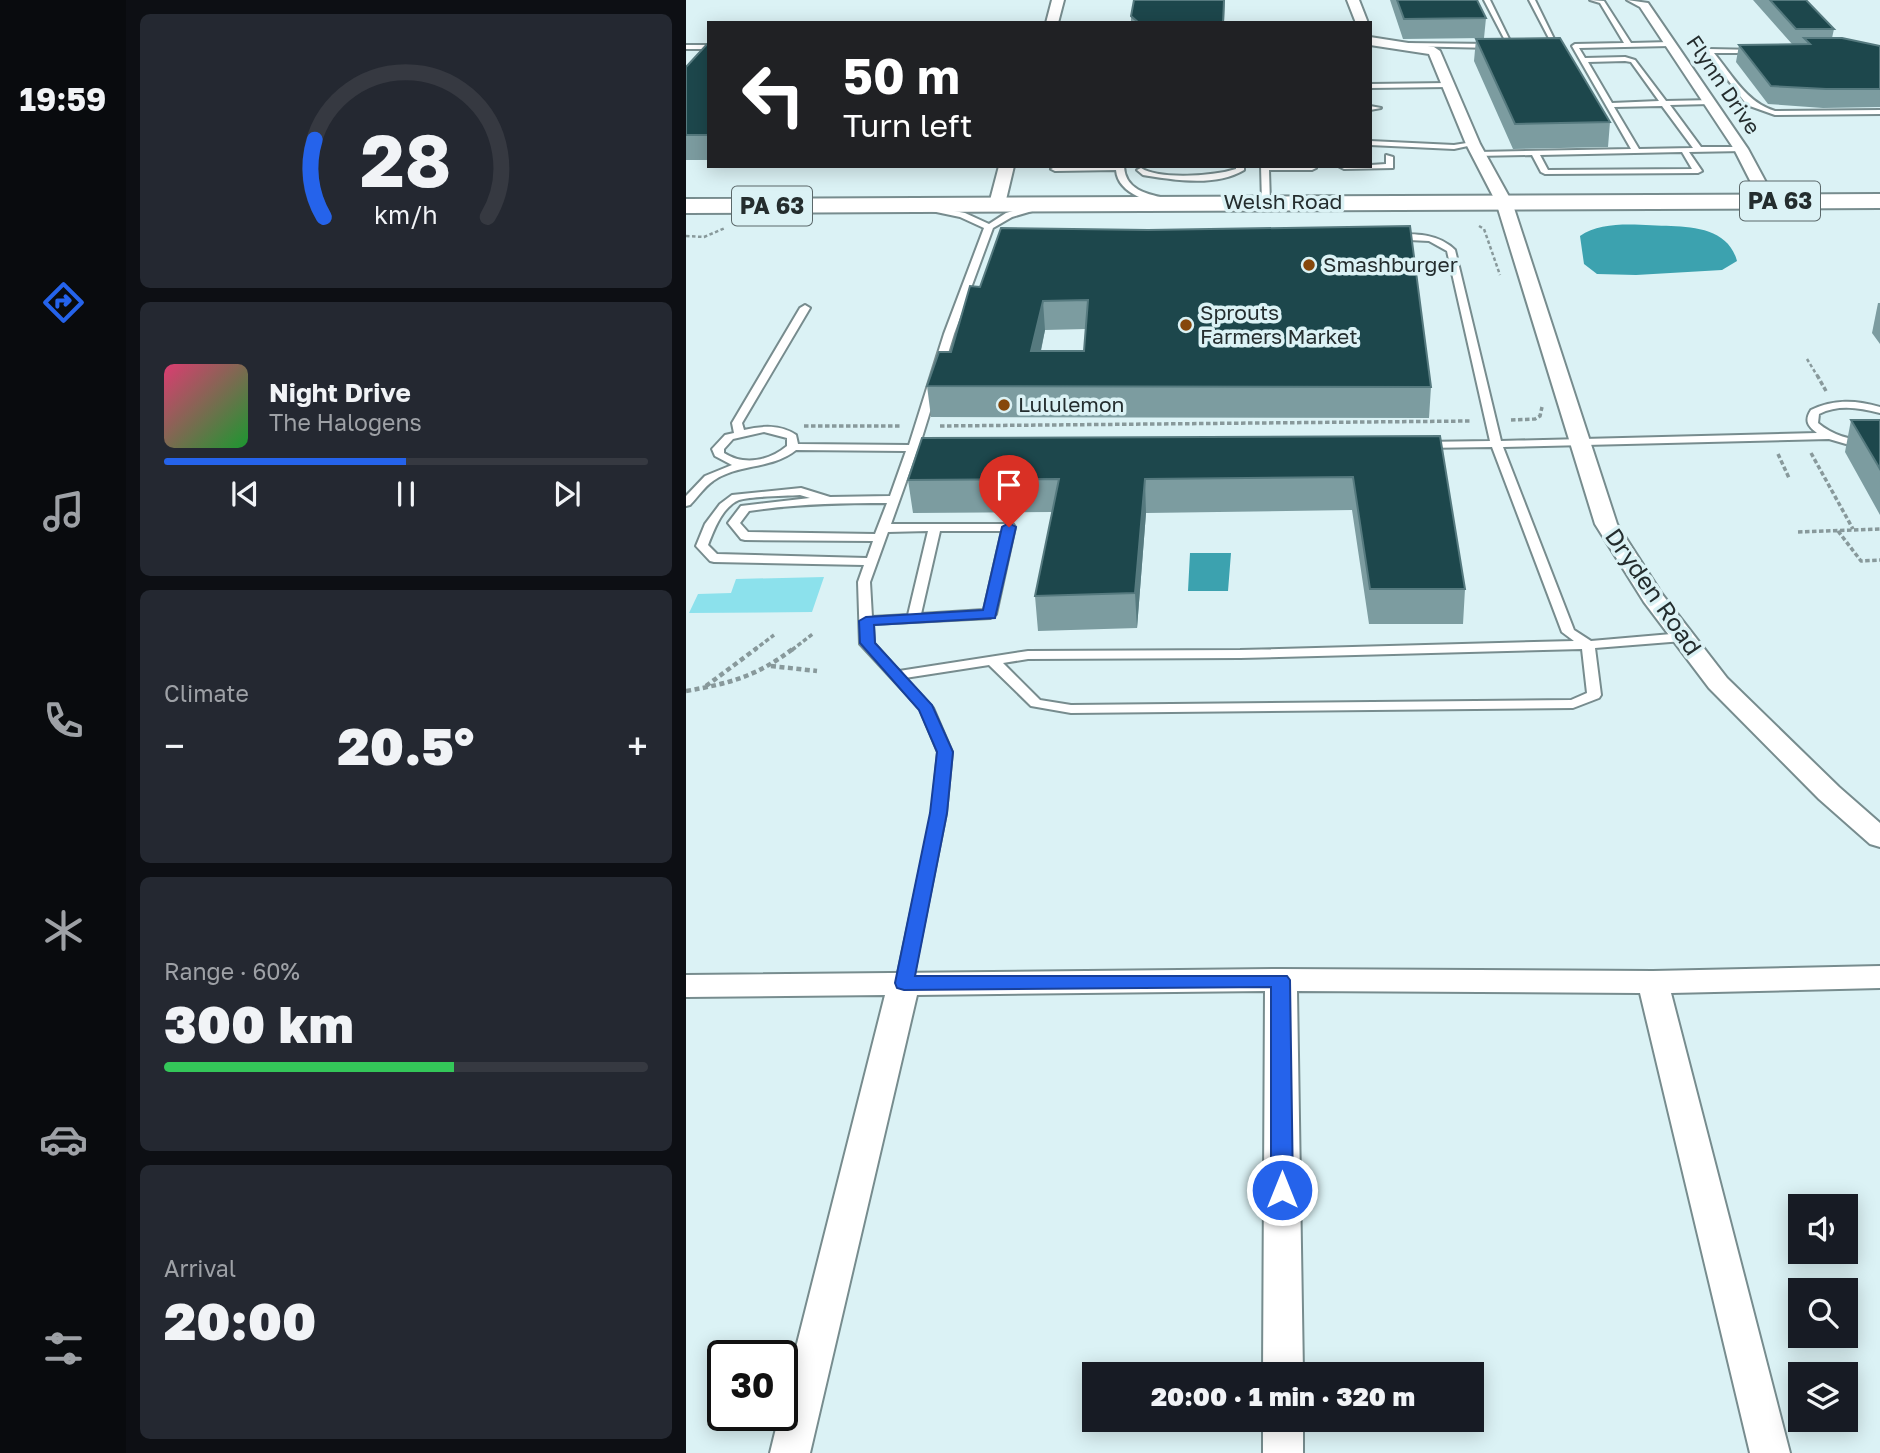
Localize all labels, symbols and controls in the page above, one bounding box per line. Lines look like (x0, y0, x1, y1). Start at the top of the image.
street label: Flynn Drive (1681, 30, 1766, 139)
text: 50 m (843, 46, 960, 105)
icon: left (728, 49, 819, 140)
text: 19:59 (20, 80, 106, 118)
text: Turn left (843, 106, 972, 144)
text: 28 (361, 116, 452, 203)
road number: PA 63 (1740, 182, 1820, 220)
road number: PA 63 (732, 186, 812, 226)
street label: Welsh Road (1224, 188, 1342, 214)
text: km/h (374, 199, 438, 230)
place label: Smashburger (1323, 251, 1458, 277)
marker: Smashburger (1301, 257, 1317, 273)
icon: directions (39, 278, 88, 327)
place label: Sprouts Farmers Market (1200, 299, 1358, 349)
marker: Sprouts Farmers Market (1178, 317, 1194, 333)
text: Night Drive (269, 377, 411, 408)
place label: Lululemon (1018, 391, 1124, 417)
marker: Lululemon (996, 397, 1012, 413)
text: The Halogens (269, 408, 422, 436)
pin (979, 455, 1039, 527)
icon: arrive (990, 466, 1028, 504)
icon: previous (226, 475, 264, 513)
icon: pause (387, 475, 425, 513)
icon: next (548, 475, 586, 513)
icon: music (39, 487, 88, 536)
street label: Dryden Road (1600, 522, 1709, 660)
text: Climate (164, 679, 249, 707)
icon: phone (39, 696, 88, 745)
text: 20.5° (338, 714, 474, 776)
text: − (164, 723, 185, 768)
text: + (627, 723, 648, 768)
icon: climate (39, 906, 88, 955)
text: Range · 60% (164, 957, 300, 985)
text: 300 km (164, 992, 354, 1054)
icon: car (39, 1115, 88, 1164)
position arrow (1245, 1153, 1319, 1227)
map controls (1788, 1194, 1858, 1432)
button: sound (1788, 1194, 1858, 1264)
text: Arrival (164, 1254, 236, 1282)
button: search (1788, 1278, 1858, 1348)
text: 20:00 (164, 1289, 316, 1351)
icon: filters (39, 1324, 88, 1373)
speed limit sign: 30 (707, 1340, 798, 1431)
button: layers (1788, 1362, 1858, 1432)
text: 20:00 · 1 min · 320 m (1151, 1381, 1415, 1412)

